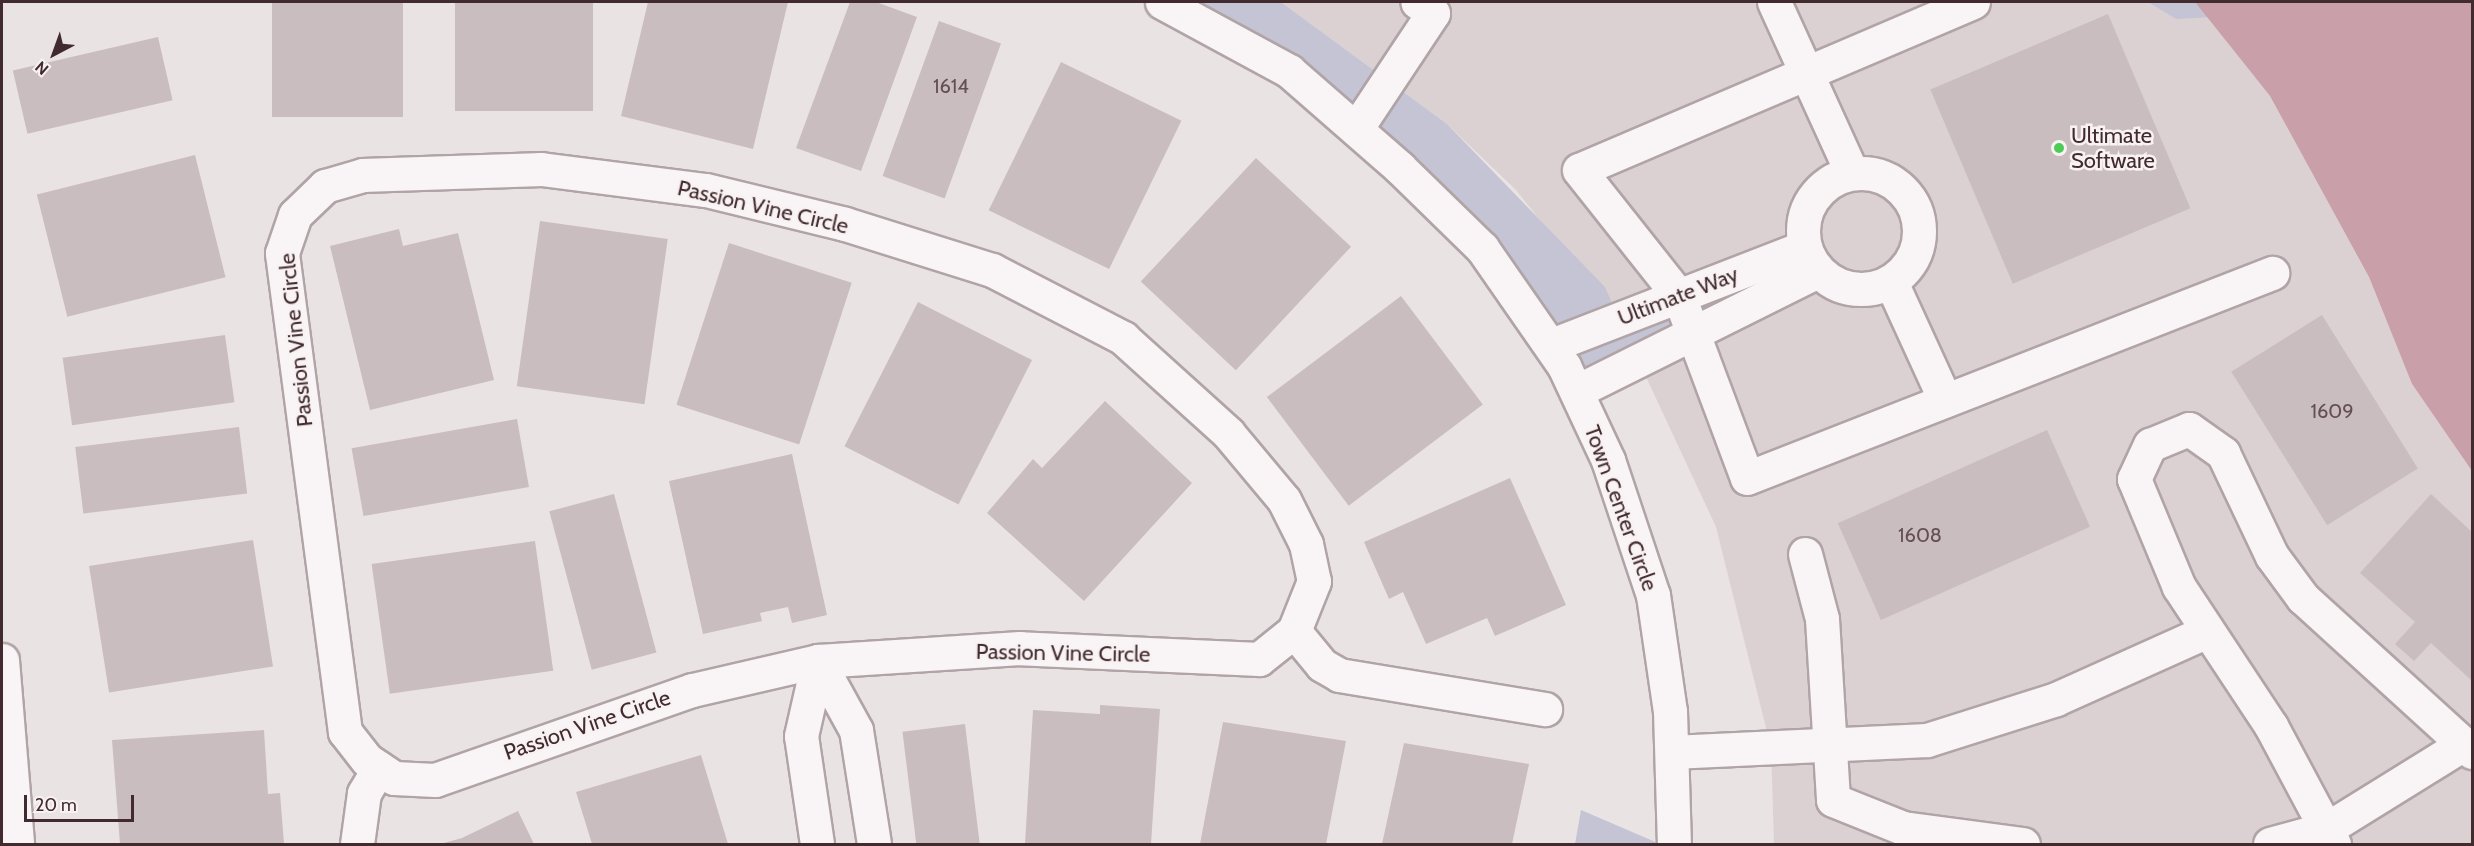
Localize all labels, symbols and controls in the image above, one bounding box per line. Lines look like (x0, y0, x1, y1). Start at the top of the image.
north arrow (24, 24, 84, 84)
text: N (31, 57, 52, 79)
house number: 1614 (933, 74, 969, 98)
place label: Ultimate Software (2071, 122, 2155, 174)
marker: Ultimate Software (2052, 141, 2066, 155)
street label: Passion Vine Circle (675, 175, 851, 239)
street label: Passion Vine Circle (274, 252, 318, 428)
street label: Ultimate Way (1614, 261, 1742, 331)
house number: 1609 (2310, 399, 2354, 423)
street label: Town Center Circle (1579, 422, 1663, 594)
house number: 1608 (1898, 523, 1942, 547)
street label: Passion Vine Circle (976, 638, 1150, 668)
street label: Passion Vine Circle (500, 684, 674, 766)
scale bar (27, 783, 136, 821)
text: 20 m (35, 794, 77, 816)

